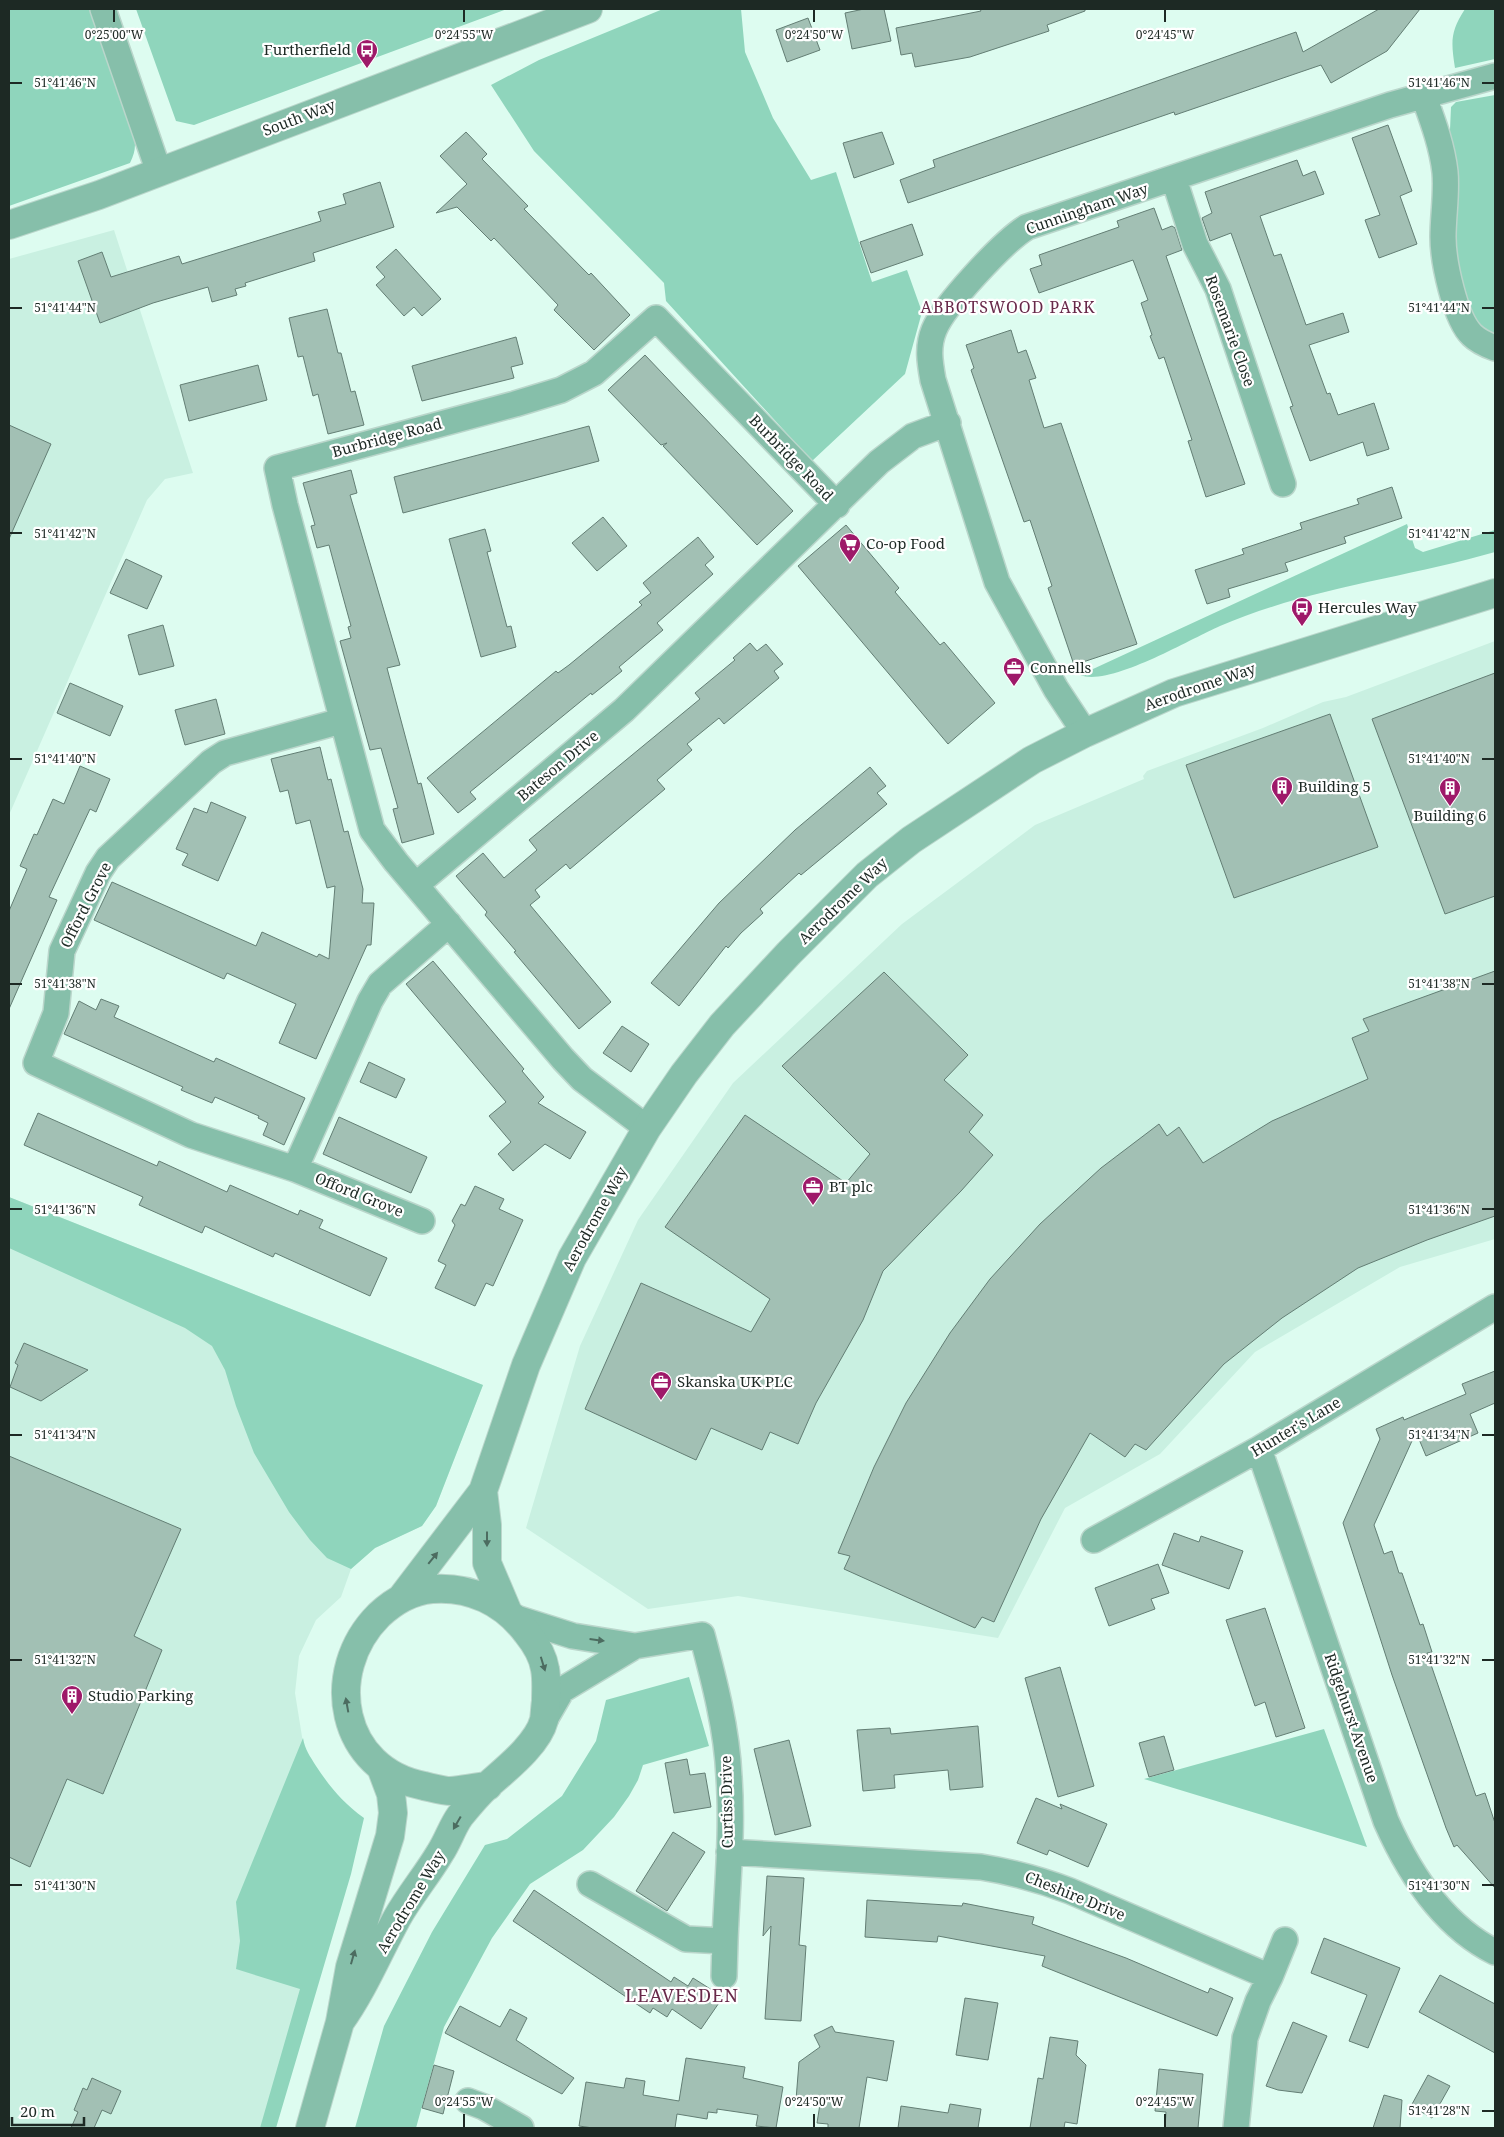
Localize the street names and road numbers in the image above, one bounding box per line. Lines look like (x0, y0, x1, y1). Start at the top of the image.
street label: South Way (259, 94, 338, 140)
street label: Cunningham Way (1023, 178, 1151, 238)
street label: Rosemarie Close (1202, 272, 1260, 389)
street label: Burbridge Road (745, 410, 838, 505)
street label: Burbridge Road (330, 413, 444, 461)
street label: Aerodrome Way (1141, 657, 1258, 714)
street label: Bateson Drive (513, 725, 602, 805)
street label: Aerodrome Way (794, 852, 891, 948)
street label: Offord Grove (55, 858, 115, 951)
street label: Aerodrome Way (557, 1162, 631, 1274)
street label: Offord Grove (312, 1167, 407, 1221)
street label: Hunter's Lane (1247, 1392, 1344, 1461)
street label: Ridgehurst Avenue (1320, 1650, 1383, 1785)
street label: Curtiss Drive (715, 1755, 737, 1849)
street label: Aerodrome Way (372, 1846, 449, 1956)
street label: Cheshire Drive (1022, 1866, 1128, 1924)

